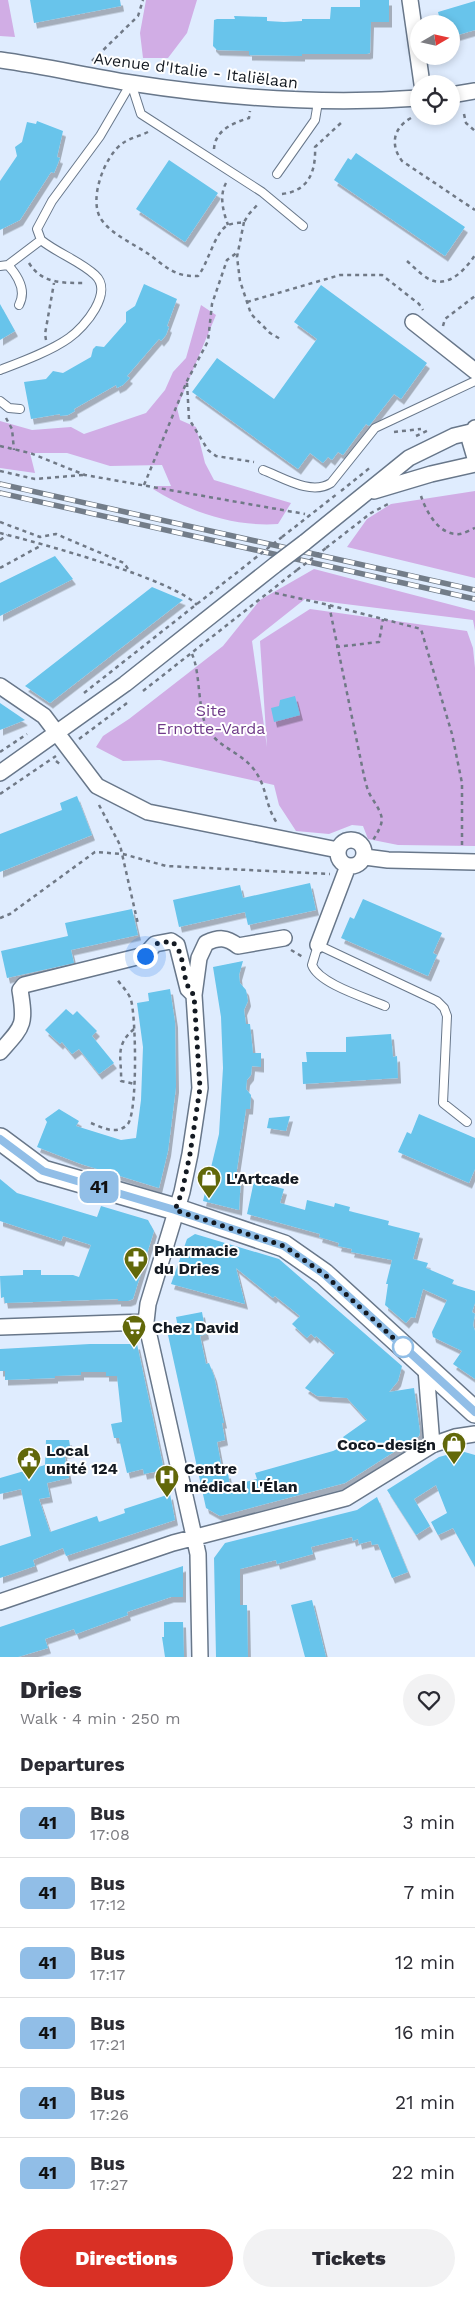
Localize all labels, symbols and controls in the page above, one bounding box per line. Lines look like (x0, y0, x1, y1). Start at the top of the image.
north arrow (410, 15, 460, 65)
map controls (410, 15, 460, 125)
street label: Avenue d'Italie - Italiëlaan (93, 49, 299, 92)
button: locate (410, 75, 460, 125)
park label: Site Ernotte-Varda (157, 701, 265, 738)
your location (133, 944, 158, 969)
shop icon: L'Artcade (196, 1165, 222, 1199)
place label: L'Artcade (226, 1169, 299, 1188)
line badge: 41 (76, 1171, 122, 1203)
text: 41 (90, 1176, 108, 1197)
place label: Pharmacie du Dries (154, 1241, 238, 1278)
pharmacy icon: Pharmacie du Dries (123, 1246, 149, 1280)
supermarket icon: Chez David (121, 1314, 147, 1348)
place label: Chez David (152, 1318, 239, 1337)
unlabelled marker (392, 1336, 414, 1358)
shop icon: Coco-design (441, 1431, 467, 1465)
place label: Coco-design (337, 1435, 436, 1454)
place label: Local unité 124 (46, 1441, 118, 1478)
public building icon: Local unité 124 (16, 1446, 42, 1480)
place label: Centre médical L'Élan (184, 1459, 298, 1496)
hospital icon: Centre médical L'Élan (154, 1464, 180, 1498)
button: heart (403, 1674, 455, 1726)
text: Dries (20, 1676, 82, 1704)
text: Walk · 4 min · 250 m (20, 1709, 180, 1728)
text: Departures (20, 1753, 125, 1776)
text: Bus (90, 1802, 125, 1825)
text: 3 min (403, 1811, 455, 1834)
text: 41 (38, 1812, 57, 1833)
text: 17:08 (90, 1825, 130, 1844)
text: Bus (90, 1872, 125, 1895)
text: 7 min (404, 1881, 455, 1904)
text: 41 (38, 1882, 57, 1903)
text: 17:12 (90, 1895, 126, 1914)
text: Bus (90, 1942, 125, 1965)
text: 12 min (395, 1951, 455, 1974)
text: 41 (38, 1952, 57, 1973)
text: 17:17 (90, 1965, 125, 1984)
text: Bus (90, 2012, 125, 2035)
text: 16 min (395, 2021, 455, 2044)
text: 41 (38, 2022, 57, 2043)
text: 17:21 (90, 2035, 126, 2054)
text: Bus (90, 2082, 125, 2105)
text: 21 min (395, 2091, 455, 2114)
text: 41 (38, 2092, 57, 2113)
text: 17:26 (90, 2105, 129, 2124)
text: Bus (90, 2152, 125, 2175)
text: 22 min (391, 2161, 455, 2184)
text: 41 (38, 2162, 57, 2183)
text: 17:27 (90, 2175, 128, 2194)
button: Directions (20, 2229, 233, 2287)
button: Tickets (243, 2229, 455, 2287)

